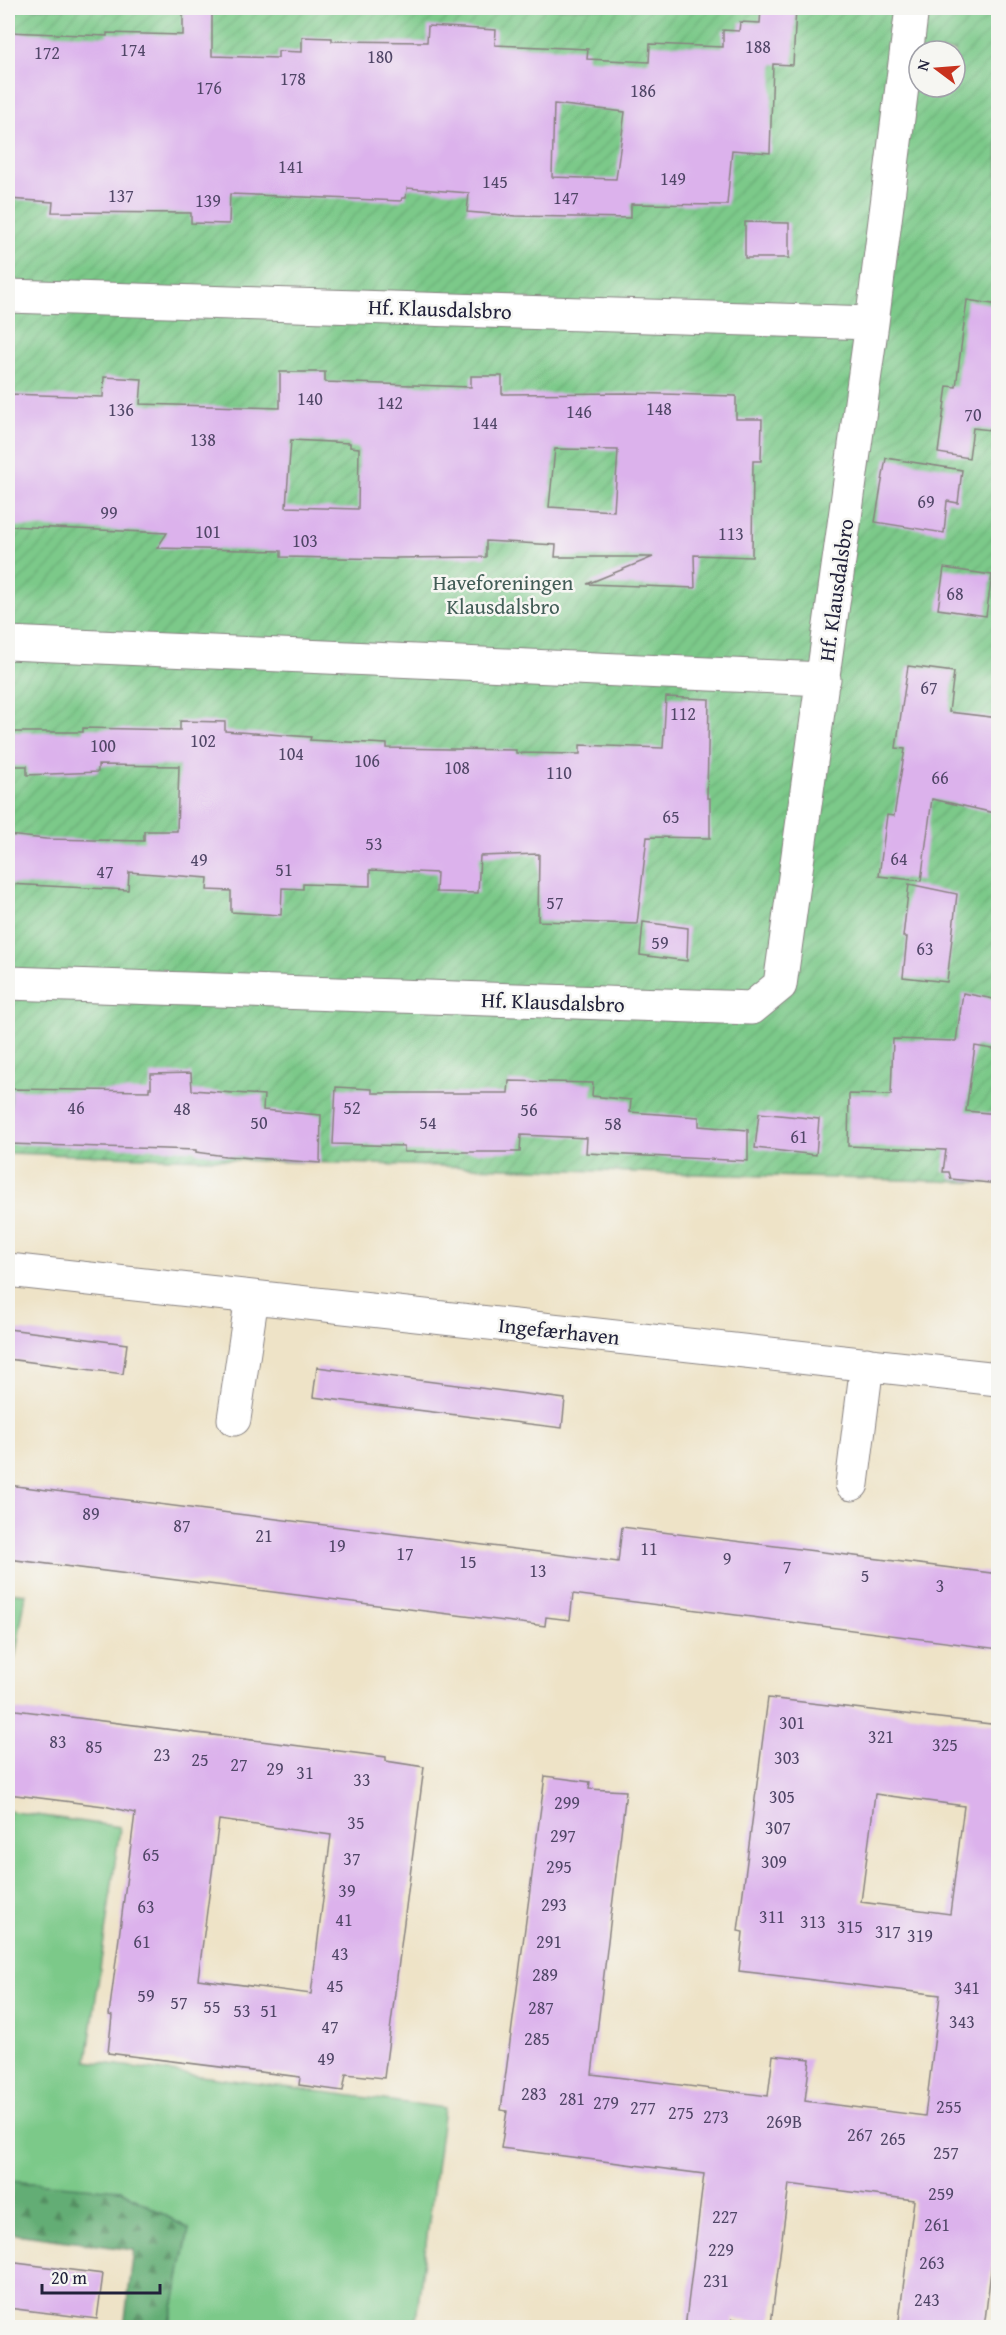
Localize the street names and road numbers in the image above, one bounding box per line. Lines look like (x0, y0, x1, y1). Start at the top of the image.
street label: Hf. Klausdalsbro (368, 291, 512, 327)
street label: Hf. Klausdalsbro (811, 517, 861, 663)
street label: Hf. Klausdalsbro (481, 984, 625, 1020)
street label: Ingefærhaven (497, 1309, 621, 1353)

